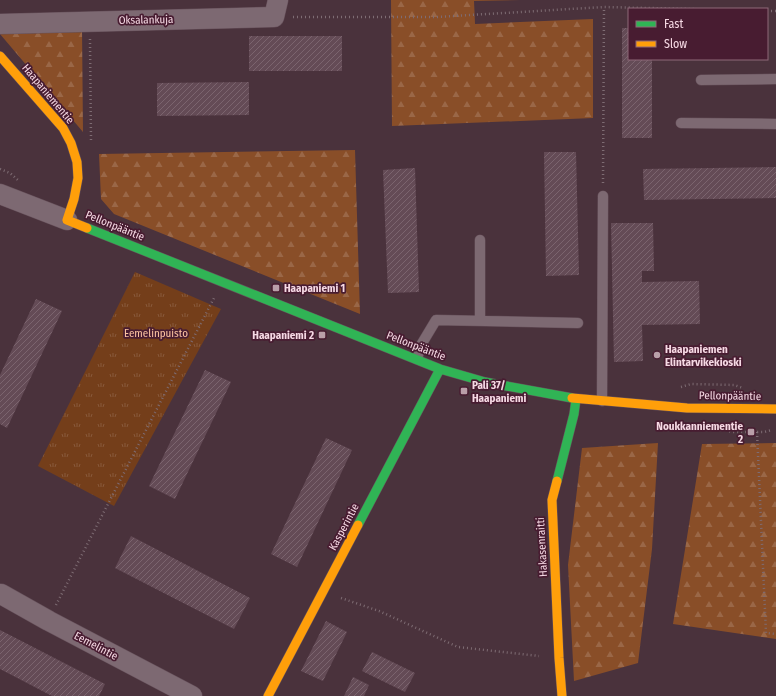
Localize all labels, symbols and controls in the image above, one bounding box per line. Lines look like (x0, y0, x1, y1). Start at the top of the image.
legend (628, 8, 768, 60)
street label: Oksalankuja (118, 13, 174, 27)
text: Fast (664, 17, 683, 31)
text: Slow (664, 37, 687, 51)
street label: Haapaniementie (19, 61, 77, 127)
street label: Pellonpääntie (84, 208, 146, 244)
place label: Haapaniemi 1 (284, 282, 345, 295)
marker: Haapaniemi 1 (271, 283, 281, 293)
park label: Eemelinpuisto (124, 327, 188, 340)
place label: Haapaniemi 2 (252, 329, 314, 342)
street label: Pellonpääntie (385, 329, 447, 363)
marker: Haapaniemi 2 (317, 330, 327, 340)
place label: Haapaniemen Elintarvikekioski (665, 343, 742, 369)
marker: Haapaniemen Elintarvikekioski (652, 350, 662, 360)
place label: Pali 37/ Haapaniemi (472, 379, 526, 405)
marker: Pali 37/ Haapaniemi (459, 386, 469, 396)
street label: Pellonpääntie (699, 389, 761, 403)
place label: Noukkanniementie 2 (656, 420, 743, 446)
marker: Noukkanniementie 2 (746, 427, 756, 437)
street label: Kasperintie (326, 501, 362, 553)
street label: Hakasenraitti (534, 517, 550, 577)
street label: Eemelintie (72, 629, 120, 663)

